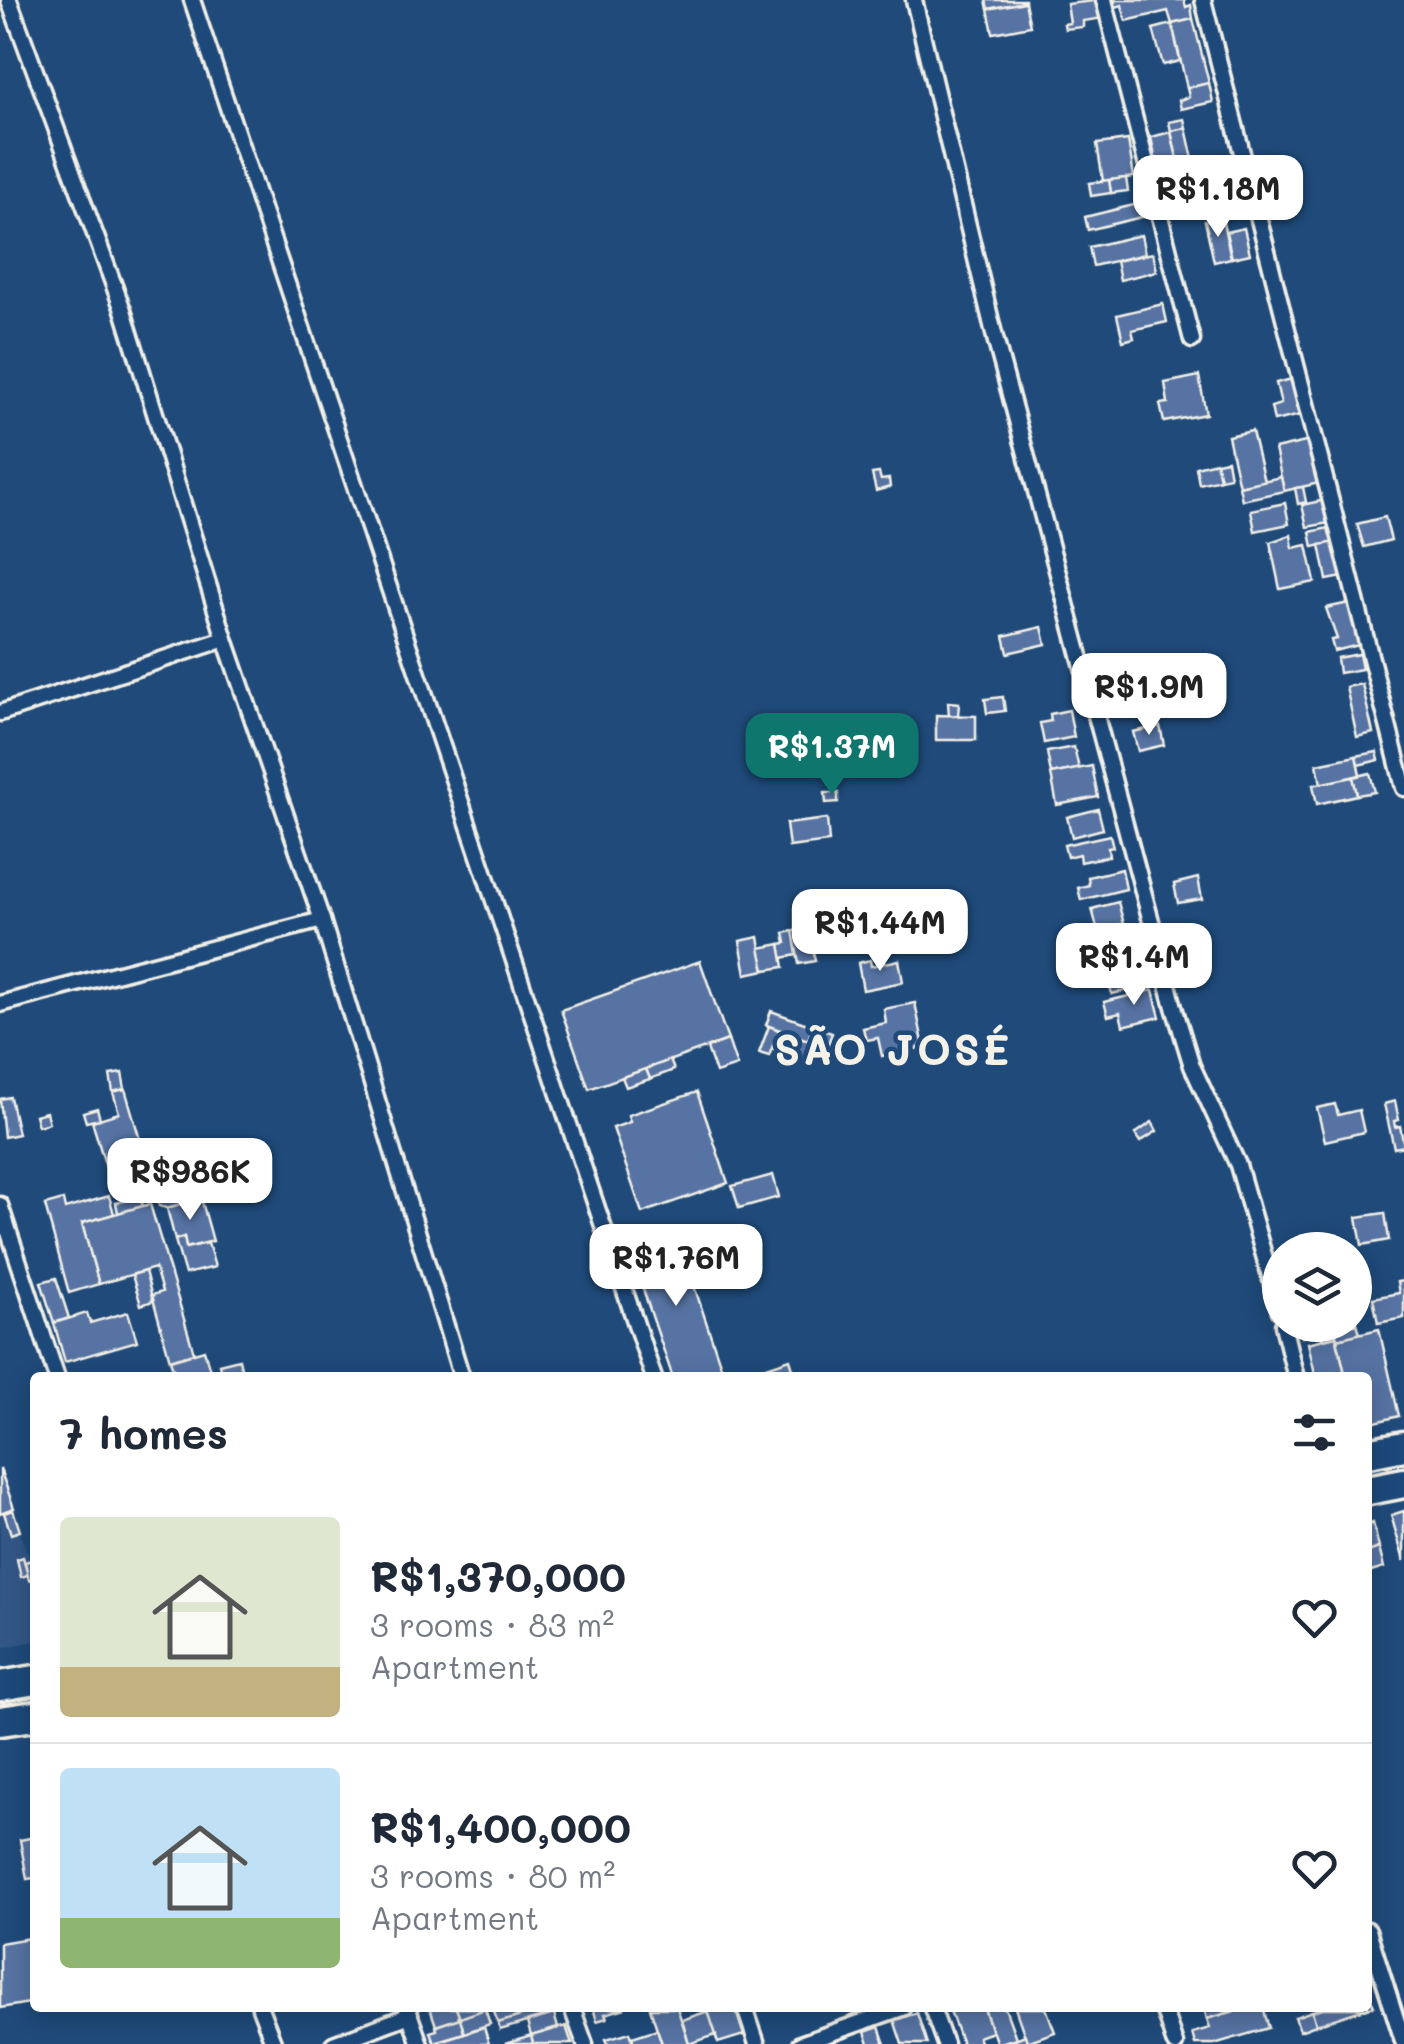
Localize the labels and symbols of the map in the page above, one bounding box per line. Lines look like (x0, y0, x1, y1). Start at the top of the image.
pin: R$1.18M (1126, 155, 1310, 240)
pin: R$1.9M (1068, 653, 1230, 738)
pin: R$1.37M (740, 713, 924, 798)
pin: R$1.44M (788, 889, 972, 974)
pin: R$1.4M (1053, 923, 1215, 1008)
district label: SÃO JOSÉ (774, 1021, 1012, 1076)
pin: R$986K (109, 1138, 271, 1223)
pin: R$1.76M (584, 1224, 768, 1309)

